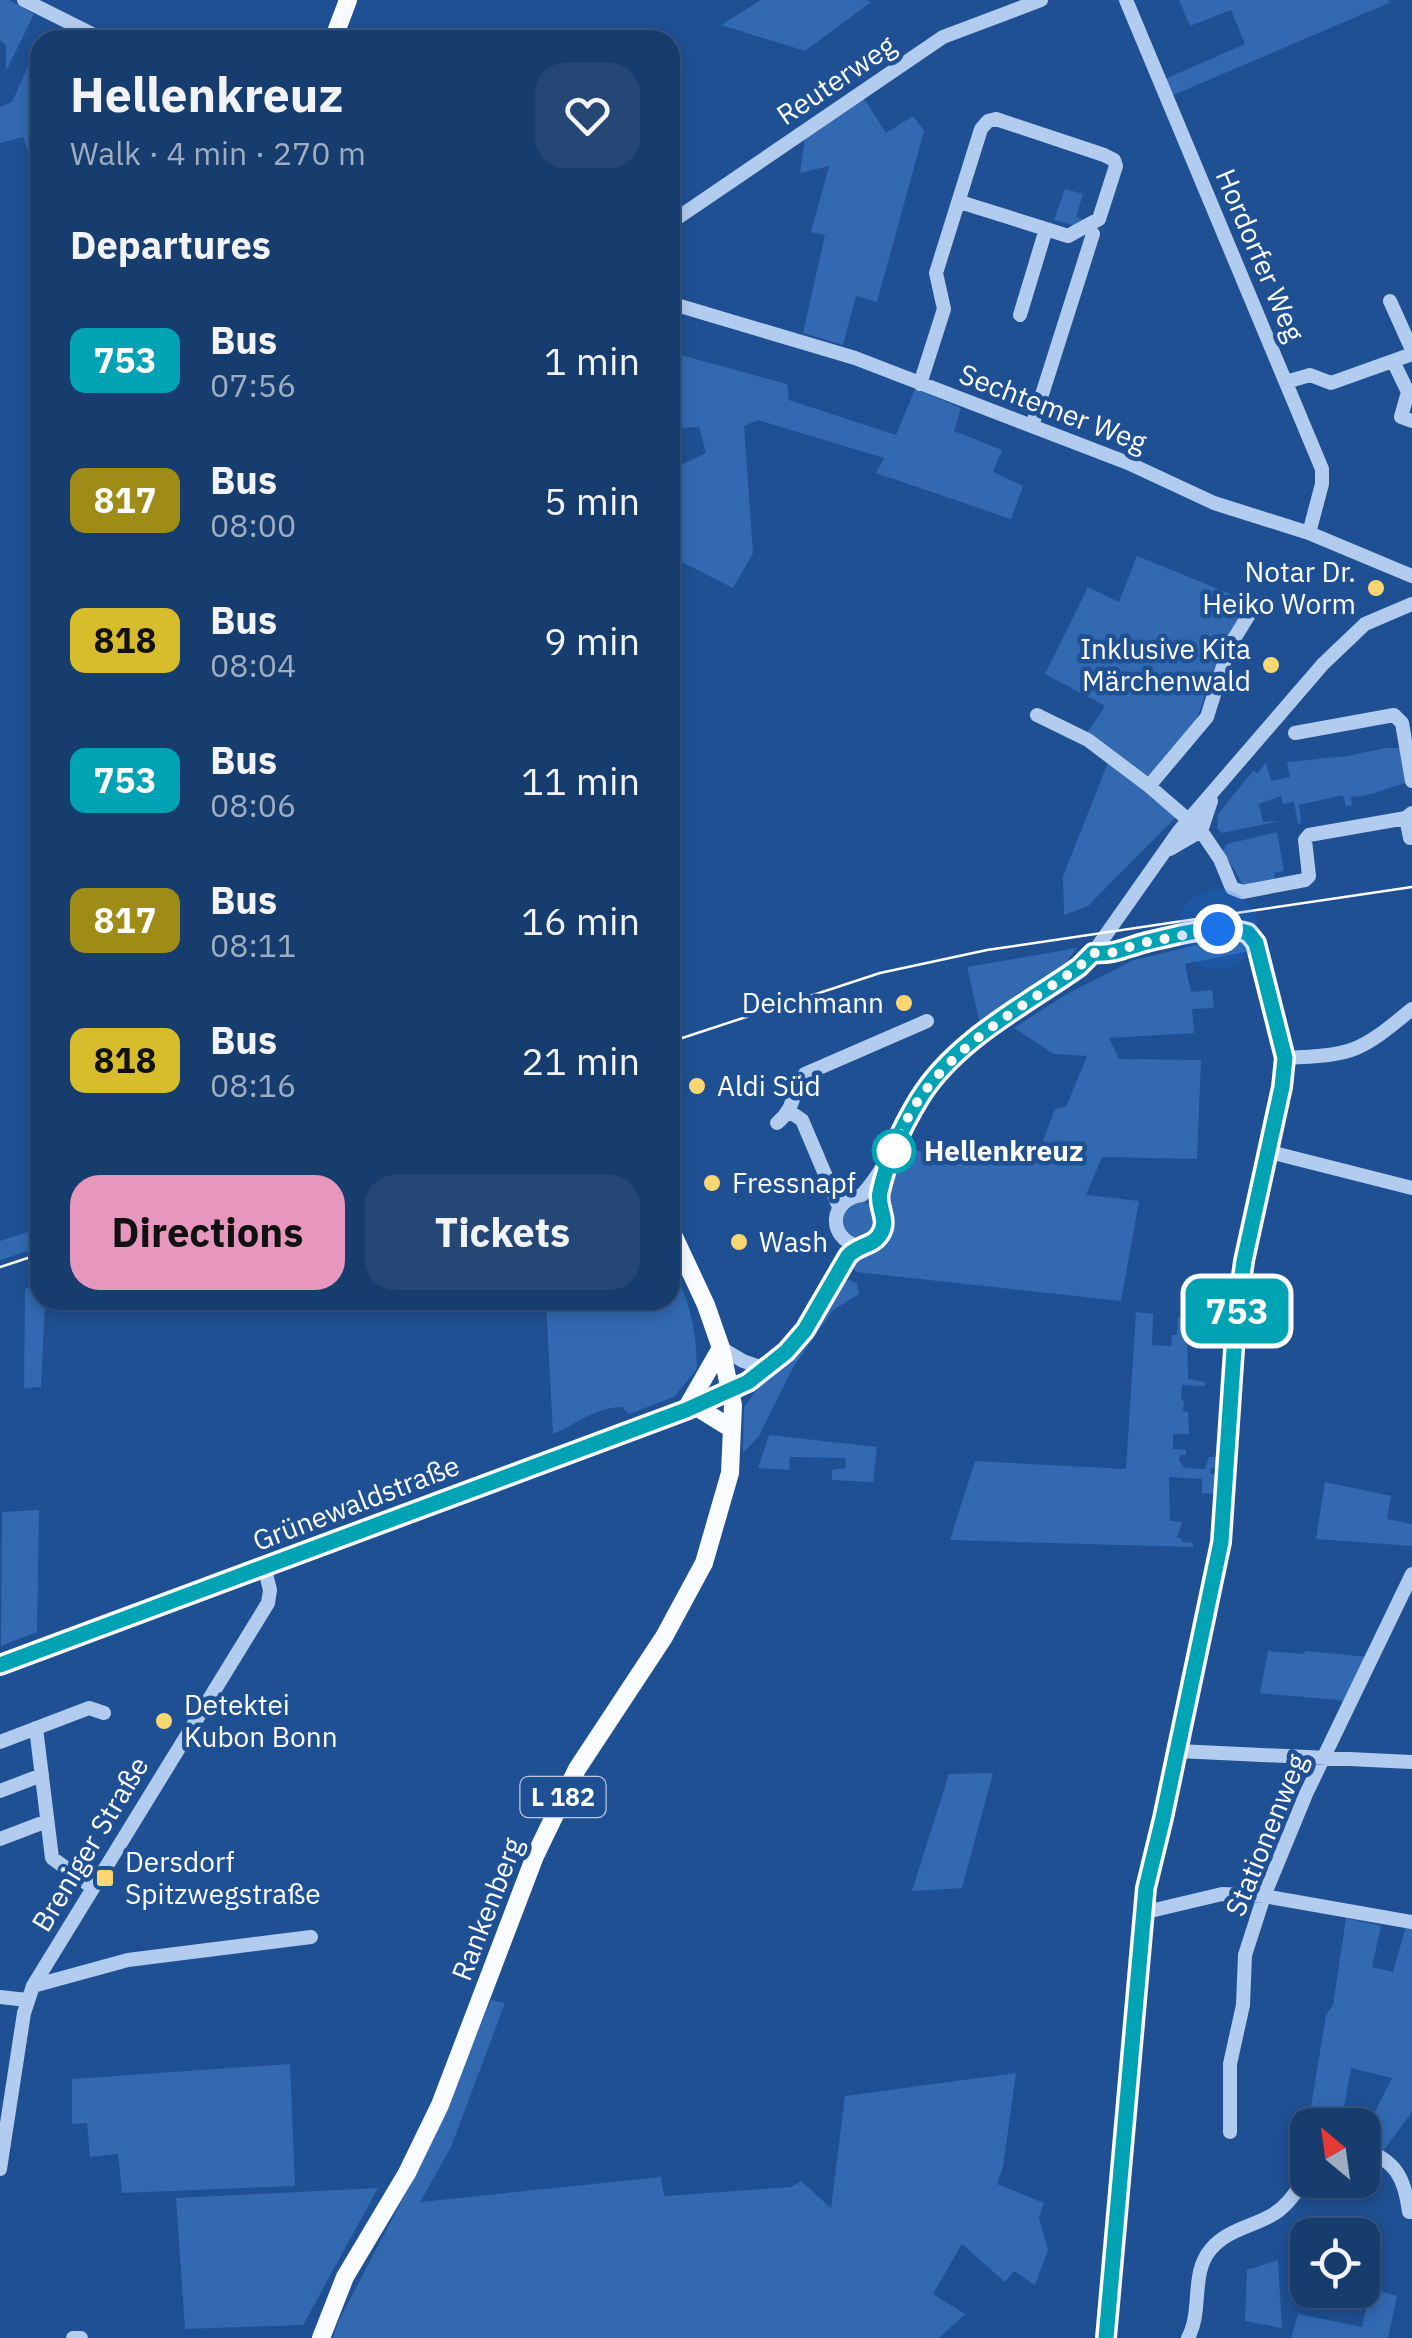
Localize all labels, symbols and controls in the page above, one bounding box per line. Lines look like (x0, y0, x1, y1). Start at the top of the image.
street label: Reuterweg (769, 26, 903, 133)
text: Hellenkreuz (70, 63, 343, 125)
button: heart (535, 63, 640, 168)
text: Walk · 4 min · 270 m (70, 132, 366, 174)
street label: Hordorfer Weg (1208, 163, 1313, 347)
text: Departures (70, 220, 271, 269)
text: Bus (210, 315, 277, 364)
text: 1 min (544, 336, 640, 385)
text: 753 (93, 337, 157, 383)
street label: Sechtemer Weg (954, 355, 1152, 460)
text: 07:56 (210, 364, 296, 406)
text: Bus (210, 455, 277, 504)
text: 5 min (544, 476, 640, 525)
text: 817 (93, 477, 157, 523)
text: 08:00 (210, 504, 296, 546)
place label: Notar Dr. Heiko Worm (1202, 553, 1356, 622)
marker: Notar Dr. Heiko Worm (1365, 577, 1387, 599)
text: Bus (210, 595, 277, 644)
text: 9 min (544, 616, 640, 665)
text: 818 (93, 617, 157, 663)
place label: Inklusive Kita Märchenwald (1080, 630, 1251, 699)
text: 08:04 (210, 644, 296, 686)
marker: Inklusive Kita Märchenwald (1260, 654, 1282, 676)
text: Bus (210, 735, 277, 784)
text: 11 min (521, 756, 640, 805)
text: 753 (93, 757, 157, 803)
text: 08:06 (210, 784, 296, 826)
text: Bus (210, 875, 277, 924)
text: 16 min (521, 896, 640, 945)
text: 817 (93, 897, 157, 943)
your location (1193, 904, 1243, 954)
text: 08:11 (210, 924, 296, 966)
place label: Deichmann (742, 984, 884, 1021)
marker: Deichmann (893, 992, 915, 1014)
text: Bus (210, 1015, 277, 1064)
text: 21 min (521, 1036, 640, 1085)
text: 818 (93, 1037, 157, 1083)
text: 08:16 (210, 1064, 296, 1106)
place label: Aldi Süd (717, 1067, 821, 1104)
marker: Aldi Süd (686, 1075, 708, 1097)
marker: Hellenkreuz (873, 1130, 915, 1172)
place label: Hellenkreuz (924, 1132, 1083, 1169)
place label: Fressnapf (732, 1164, 856, 1201)
marker: Fressnapf (701, 1172, 723, 1194)
button: Directions (70, 1175, 345, 1290)
button: Tickets (365, 1175, 640, 1290)
place label: Wash (759, 1223, 828, 1260)
marker: Wash (728, 1231, 750, 1253)
line badge: 753 (1180, 1278, 1294, 1344)
text: 753 (1205, 1288, 1269, 1334)
street label: Grünewaldstraße (247, 1446, 464, 1559)
place label: Detektei Kubon Bonn (184, 1686, 338, 1755)
marker: Detektei Kubon Bonn (153, 1710, 175, 1732)
street label: Stationenweg (1216, 1748, 1315, 1922)
street label: Breniger Straße (23, 1749, 156, 1938)
road number: L 182 (520, 1777, 606, 1817)
street label: Rankenberg (442, 1832, 531, 1986)
place label: Dersdorf Spitzwegstraße (125, 1843, 321, 1912)
marker: Dersdorf Spitzwegstraße (94, 1867, 116, 1889)
north arrow (1290, 2108, 1380, 2198)
map controls (1290, 2108, 1380, 2308)
button: locate (1290, 2218, 1380, 2308)

